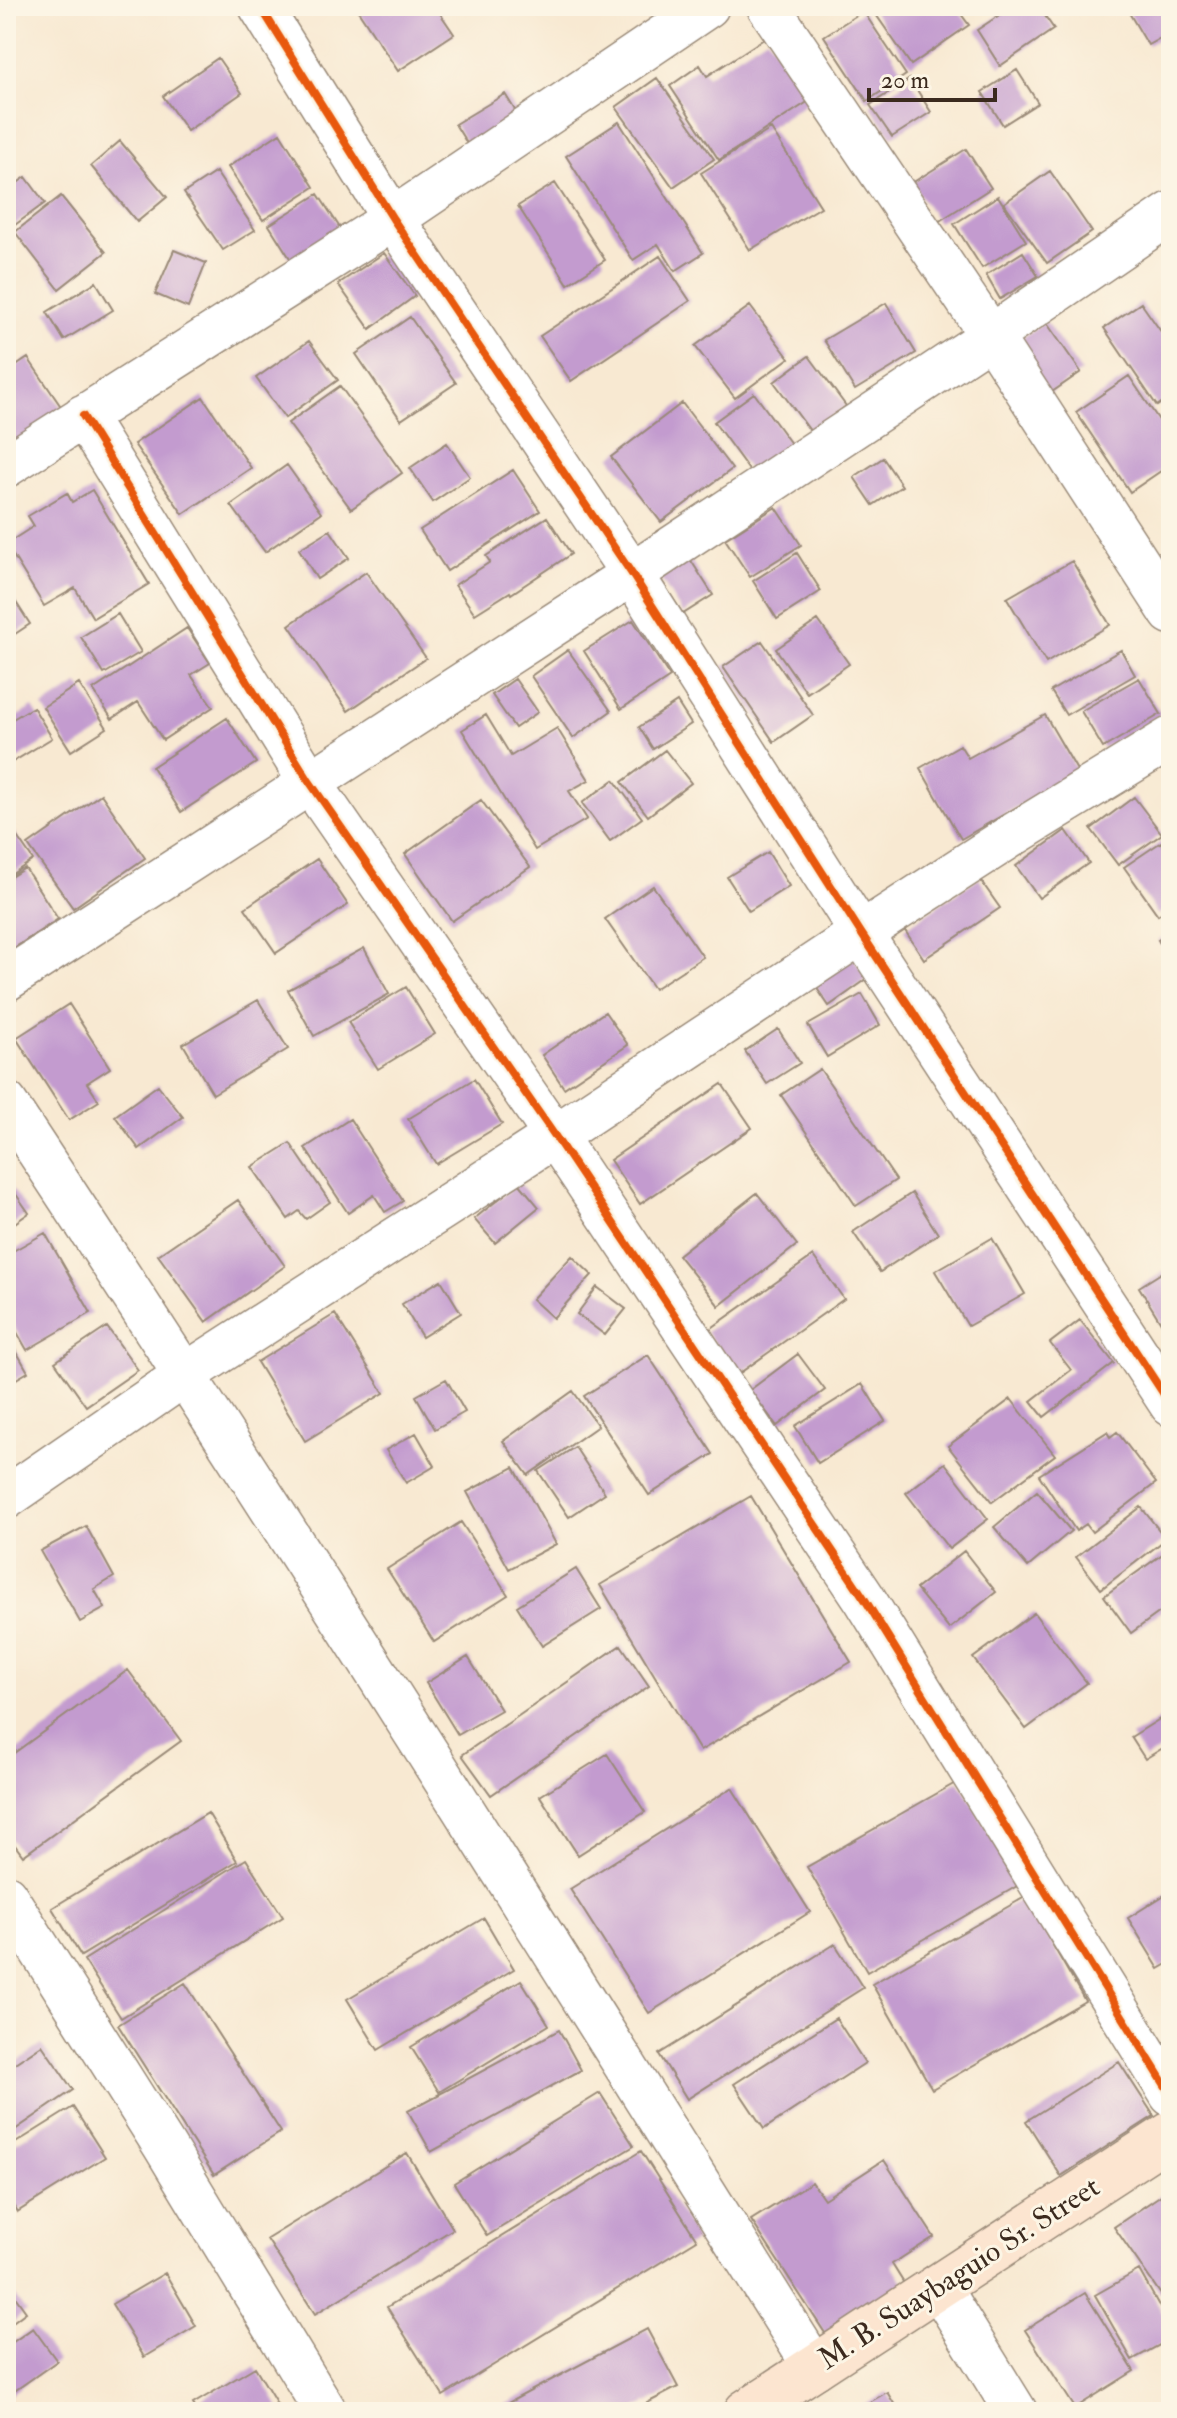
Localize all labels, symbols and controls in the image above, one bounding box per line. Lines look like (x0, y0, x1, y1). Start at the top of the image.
scale bar (869, 52, 995, 102)
text: 20 m (881, 65, 930, 96)
street label: M. B. Suaybaguio Sr. Street (811, 2168, 1107, 2378)

